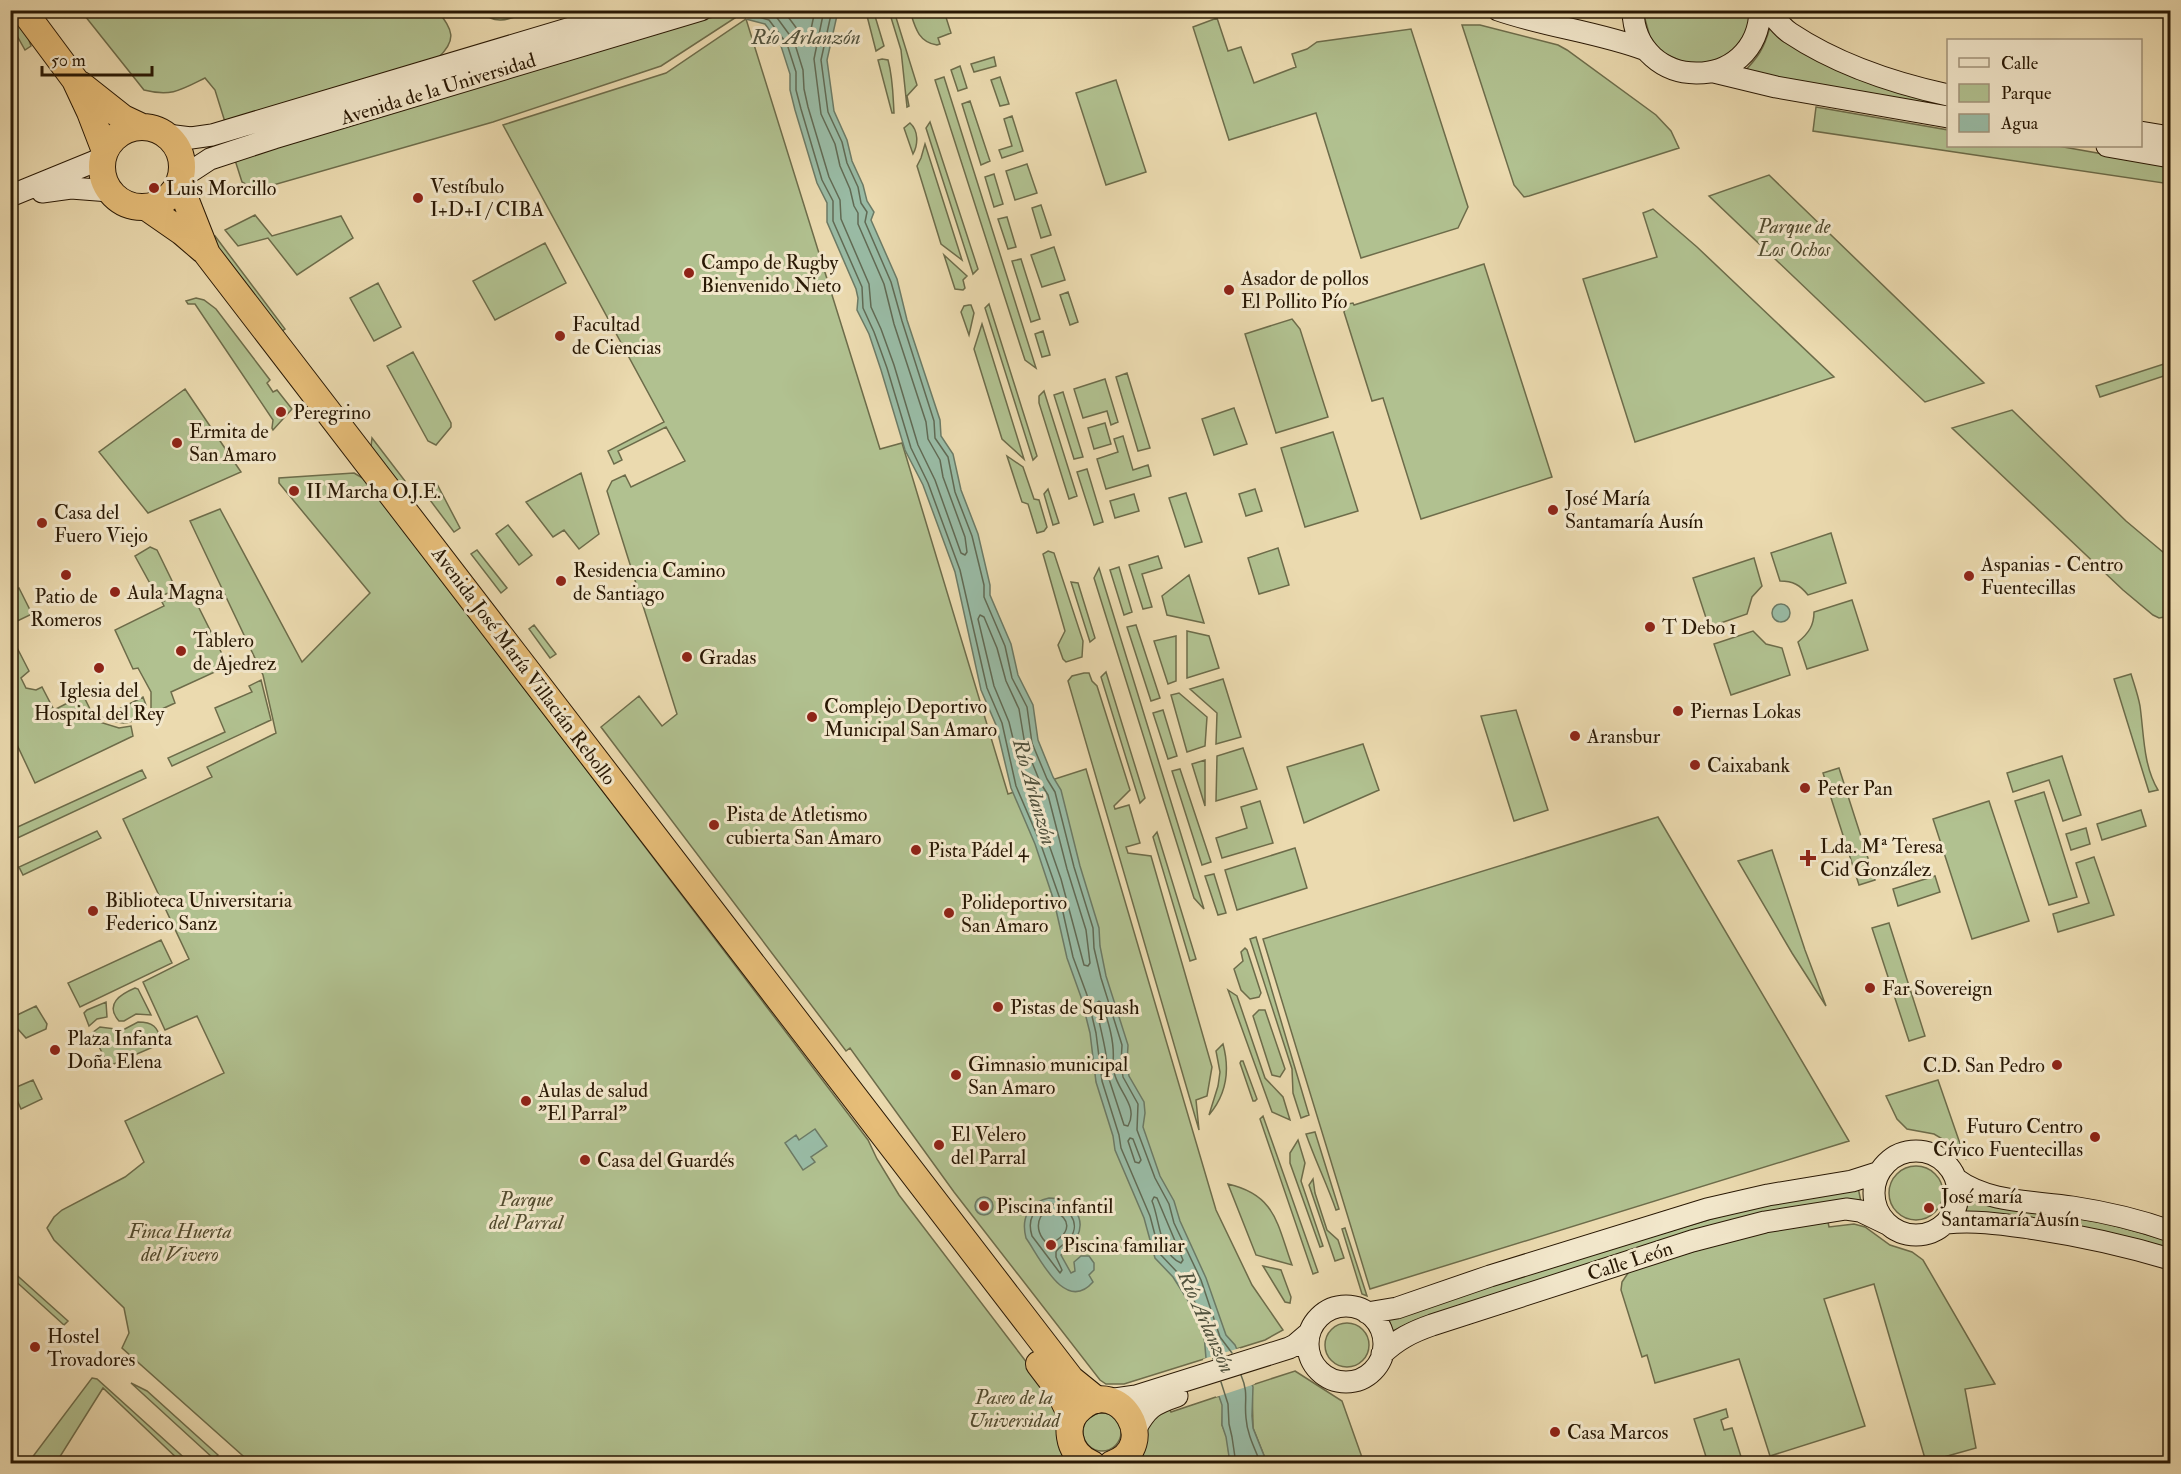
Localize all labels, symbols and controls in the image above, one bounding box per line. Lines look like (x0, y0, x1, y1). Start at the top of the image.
water label: Río Arlanzón (750, 24, 861, 51)
scale bar (42, 39, 152, 77)
legend (1947, 39, 2142, 147)
street label: Avenida de la Universidad (336, 47, 539, 131)
text: 50 m (51, 49, 86, 72)
text: Calle (2001, 52, 2039, 75)
text: Parque (2001, 82, 2052, 105)
text: Agua (2000, 112, 2039, 135)
place label: Vestíbulo I+D+I / CIBA (430, 174, 544, 222)
place label: Luis Morcillo (166, 176, 276, 201)
marker: Luis Morcillo (147, 181, 161, 195)
marker: Vestíbulo I+D+I / CIBA (411, 191, 425, 205)
park label: Parque de Los Ochos (1757, 214, 1831, 262)
place label: Campo de Rugby Bienvenido Nieto (701, 250, 841, 298)
marker: Campo de Rugby Bienvenido Nieto (682, 266, 696, 280)
place label: Asador de pollos El Pollito Pío (1240, 266, 1369, 314)
marker: Asador de pollos El Pollito Pío (1222, 283, 1236, 297)
place label: Facultad de Ciencias (572, 312, 661, 360)
marker: Facultad de Ciencias (553, 329, 567, 343)
place label: Peregrino (293, 400, 371, 425)
marker: Peregrino (274, 405, 288, 419)
place label: Ermita de San Amaro (189, 419, 276, 467)
marker: Ermita de San Amaro (170, 436, 184, 450)
place label: II Marcha O.J.E. (306, 479, 441, 504)
marker: II Marcha O.J.E. (287, 484, 301, 498)
place label: José María Santamaría Ausín (1564, 486, 1704, 534)
place label: Casa del Fuero Viejo (54, 500, 148, 548)
marker: José María Santamaría Ausín (1546, 503, 1560, 517)
marker: Casa del Fuero Viejo (35, 516, 49, 530)
street label: Avenida José María Villacián Rebollo (426, 541, 622, 790)
place label: Aspanias - Centro Fuentecillas (1980, 552, 2123, 600)
place label: Residencia Camino de Santiago (573, 558, 725, 606)
marker: Patio de Romeros (59, 568, 73, 582)
marker: Aspanias - Centro Fuentecillas (1962, 569, 1976, 583)
marker: Residencia Camino de Santiago (554, 574, 568, 588)
place label: Aula Magna (126, 580, 224, 605)
place label: Patio de Romeros (30, 584, 102, 632)
marker: Aula Magna (108, 585, 122, 599)
place label: T Debo 1 (1662, 615, 1737, 640)
marker: T Debo 1 (1643, 620, 1657, 634)
place label: Tablero de Ajedrez (193, 628, 277, 676)
marker: Tablero de Ajedrez (174, 644, 188, 658)
place label: Gradas (699, 645, 757, 670)
marker: Gradas (680, 650, 694, 664)
marker: Iglesia del Hospital del Rey (92, 661, 106, 675)
place label: Iglesia del Hospital del Rey (34, 678, 166, 727)
place label: Complejo Deportivo Municipal San Amaro (824, 694, 997, 743)
place label: Piernas Lokas (1690, 699, 1801, 724)
marker: Piernas Lokas (1671, 704, 1685, 718)
marker: Complejo Deportivo Municipal San Amaro (805, 710, 819, 724)
place label: Aransbur (1586, 724, 1661, 749)
marker: Aransbur (1568, 729, 1582, 743)
water label: Río Arlanzón (1006, 735, 1062, 848)
place label: Caixabank (1707, 753, 1791, 778)
marker: Caixabank (1688, 758, 1702, 772)
place label: Peter Pan (1817, 776, 1893, 801)
marker: Peter Pan (1798, 781, 1812, 795)
place label: Pista de Atletismo cubierta San Amaro (726, 802, 881, 850)
marker: Pista de Atletismo cubierta San Amaro (707, 818, 721, 832)
place label: Lda. Mª Teresa Cid González (1820, 834, 1944, 882)
place label: Pista Pádel 4 (928, 838, 1030, 863)
marker: Pista Pádel 4 (909, 843, 923, 857)
marker: Lda. Mª Teresa Cid González (1801, 851, 1815, 865)
place label: Biblioteca Universitaria Federico Sanz (105, 888, 293, 936)
place label: Polideportivo San Amaro (961, 890, 1067, 938)
marker: Biblioteca Universitaria Federico Sanz (86, 904, 100, 918)
marker: Polideportivo San Amaro (942, 906, 956, 920)
place label: Far Sovereign (1882, 976, 1993, 1001)
marker: Far Sovereign (1863, 981, 1877, 995)
place label: Pistas de Squash (1010, 995, 1140, 1020)
marker: Pistas de Squash (991, 1000, 1005, 1014)
place label: Plaza Infanta Doña Elena (67, 1026, 173, 1074)
marker: Plaza Infanta Doña Elena (48, 1043, 62, 1057)
place label: Gimnasio municipal San Amaro (968, 1052, 1128, 1100)
place label: C.D. San Pedro (1923, 1053, 2045, 1078)
marker: C.D. San Pedro (2050, 1058, 2064, 1072)
marker: Gimnasio municipal San Amaro (949, 1068, 963, 1082)
place label: Aulas de salud "El Parral" (537, 1078, 648, 1126)
marker: Aulas de salud "El Parral" (519, 1094, 533, 1108)
place label: Futuro Centro Cívico Fuentecillas (1933, 1114, 2083, 1162)
place label: El Velero del Parral (951, 1122, 1026, 1170)
marker: Futuro Centro Cívico Fuentecillas (2088, 1130, 2102, 1144)
marker: El Velero del Parral (932, 1138, 946, 1152)
place label: Casa del Guardés (597, 1148, 735, 1173)
marker: Casa del Guardés (578, 1153, 592, 1167)
place label: José maría Santamaría Ausín (1940, 1184, 2080, 1232)
park label: Parque del Parral (488, 1187, 565, 1235)
place label: Piscina infantil (996, 1194, 1113, 1219)
marker: Piscina infantil (977, 1199, 991, 1213)
marker: José maría Santamaría Ausín (1922, 1201, 1936, 1215)
park label: Finca Huerta del Vivero (127, 1219, 232, 1267)
place label: Piscina familiar (1063, 1233, 1185, 1258)
street label: Calle León (1584, 1235, 1676, 1287)
marker: Piscina familiar (1044, 1238, 1058, 1252)
water label: Río Arlanzón (1171, 1266, 1241, 1377)
place label: Hostel Trovadores (47, 1324, 136, 1372)
marker: Hostel Trovadores (28, 1340, 42, 1354)
park label: Paseo de la Universidad (968, 1385, 1061, 1433)
place label: Casa Marcos (1567, 1420, 1669, 1445)
marker: Casa Marcos (1548, 1425, 1562, 1439)

